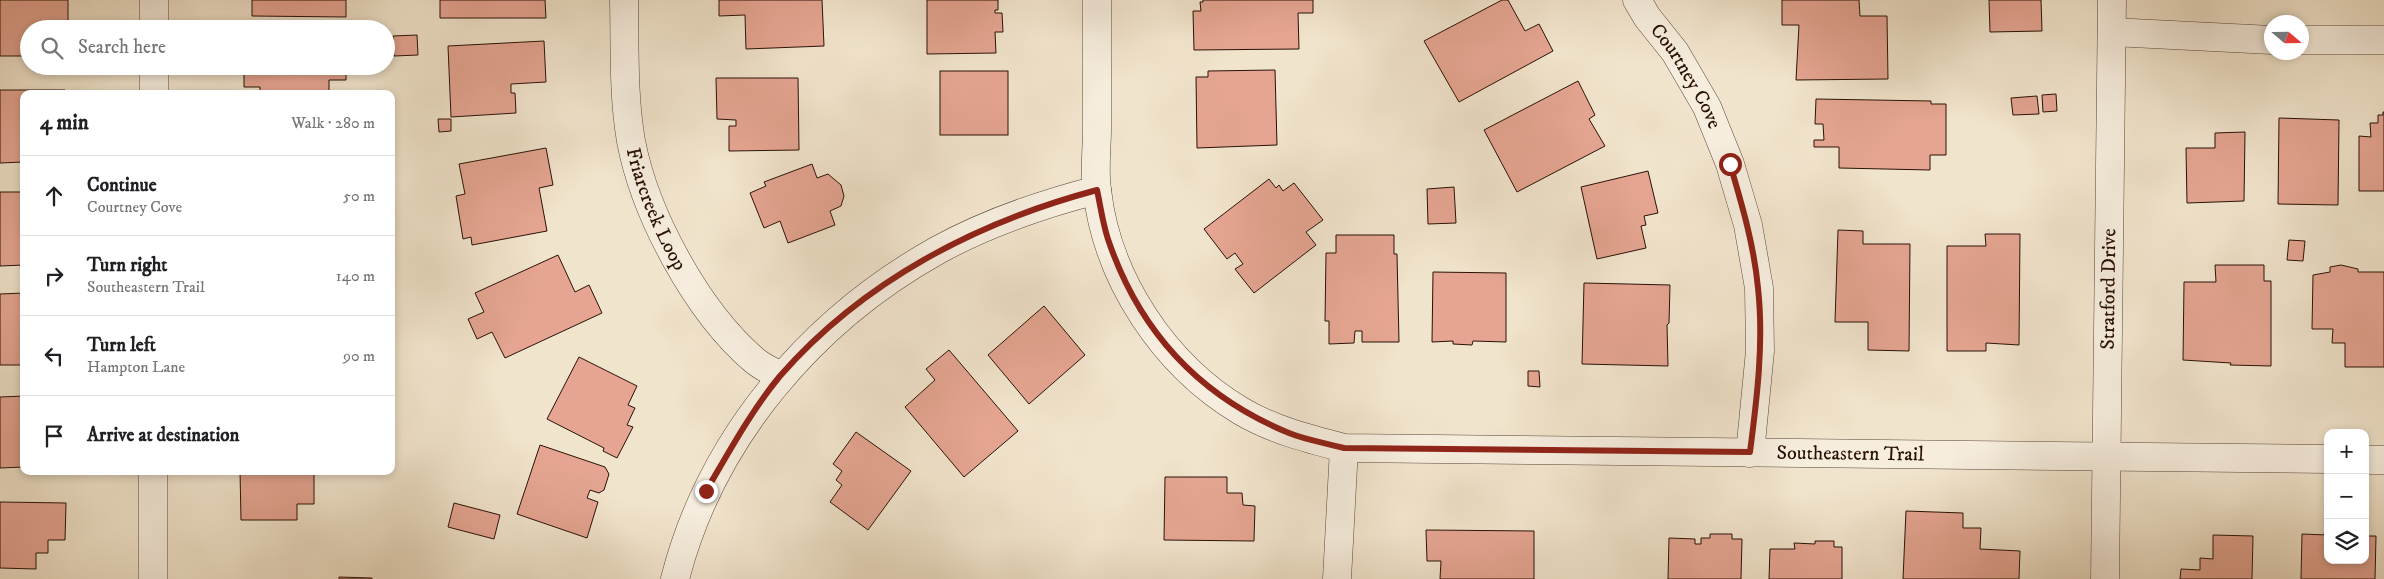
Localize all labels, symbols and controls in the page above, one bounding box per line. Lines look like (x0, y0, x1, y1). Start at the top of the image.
north arrow (2264, 15, 2309, 60)
street label: Courtney Cove (1645, 18, 1727, 132)
search box (20, 20, 395, 75)
icon: search (38, 34, 66, 62)
text: Search here (78, 36, 166, 59)
text: 4 min (40, 110, 89, 136)
text: Walk · 280 m (291, 113, 375, 133)
street label: Friarcreek Loop (620, 145, 692, 275)
route start (1719, 153, 1742, 176)
text: Continue (87, 174, 157, 197)
icon: ahead (40, 182, 68, 210)
text: 50 m (343, 186, 375, 206)
text: Courtney Cove (87, 197, 182, 217)
street label: Stratford Drive (2095, 228, 2122, 350)
text: Turn right (87, 254, 167, 277)
icon: right (40, 262, 68, 290)
text: 140 m (336, 266, 375, 286)
text: Southeastern Trail (87, 277, 205, 297)
text: Turn left (87, 334, 156, 357)
icon: left (40, 342, 68, 370)
text: 90 m (343, 346, 375, 366)
text: Hampton Lane (87, 357, 185, 377)
icon: arrive (40, 422, 68, 450)
text: Arrive at destination (87, 424, 239, 447)
map controls (2324, 429, 2369, 564)
button: + (2324, 429, 2369, 474)
street label: Southeastern Trail (1776, 440, 1924, 467)
button: − (2324, 474, 2369, 519)
route end (695, 480, 718, 503)
button: layers (2324, 519, 2369, 564)

